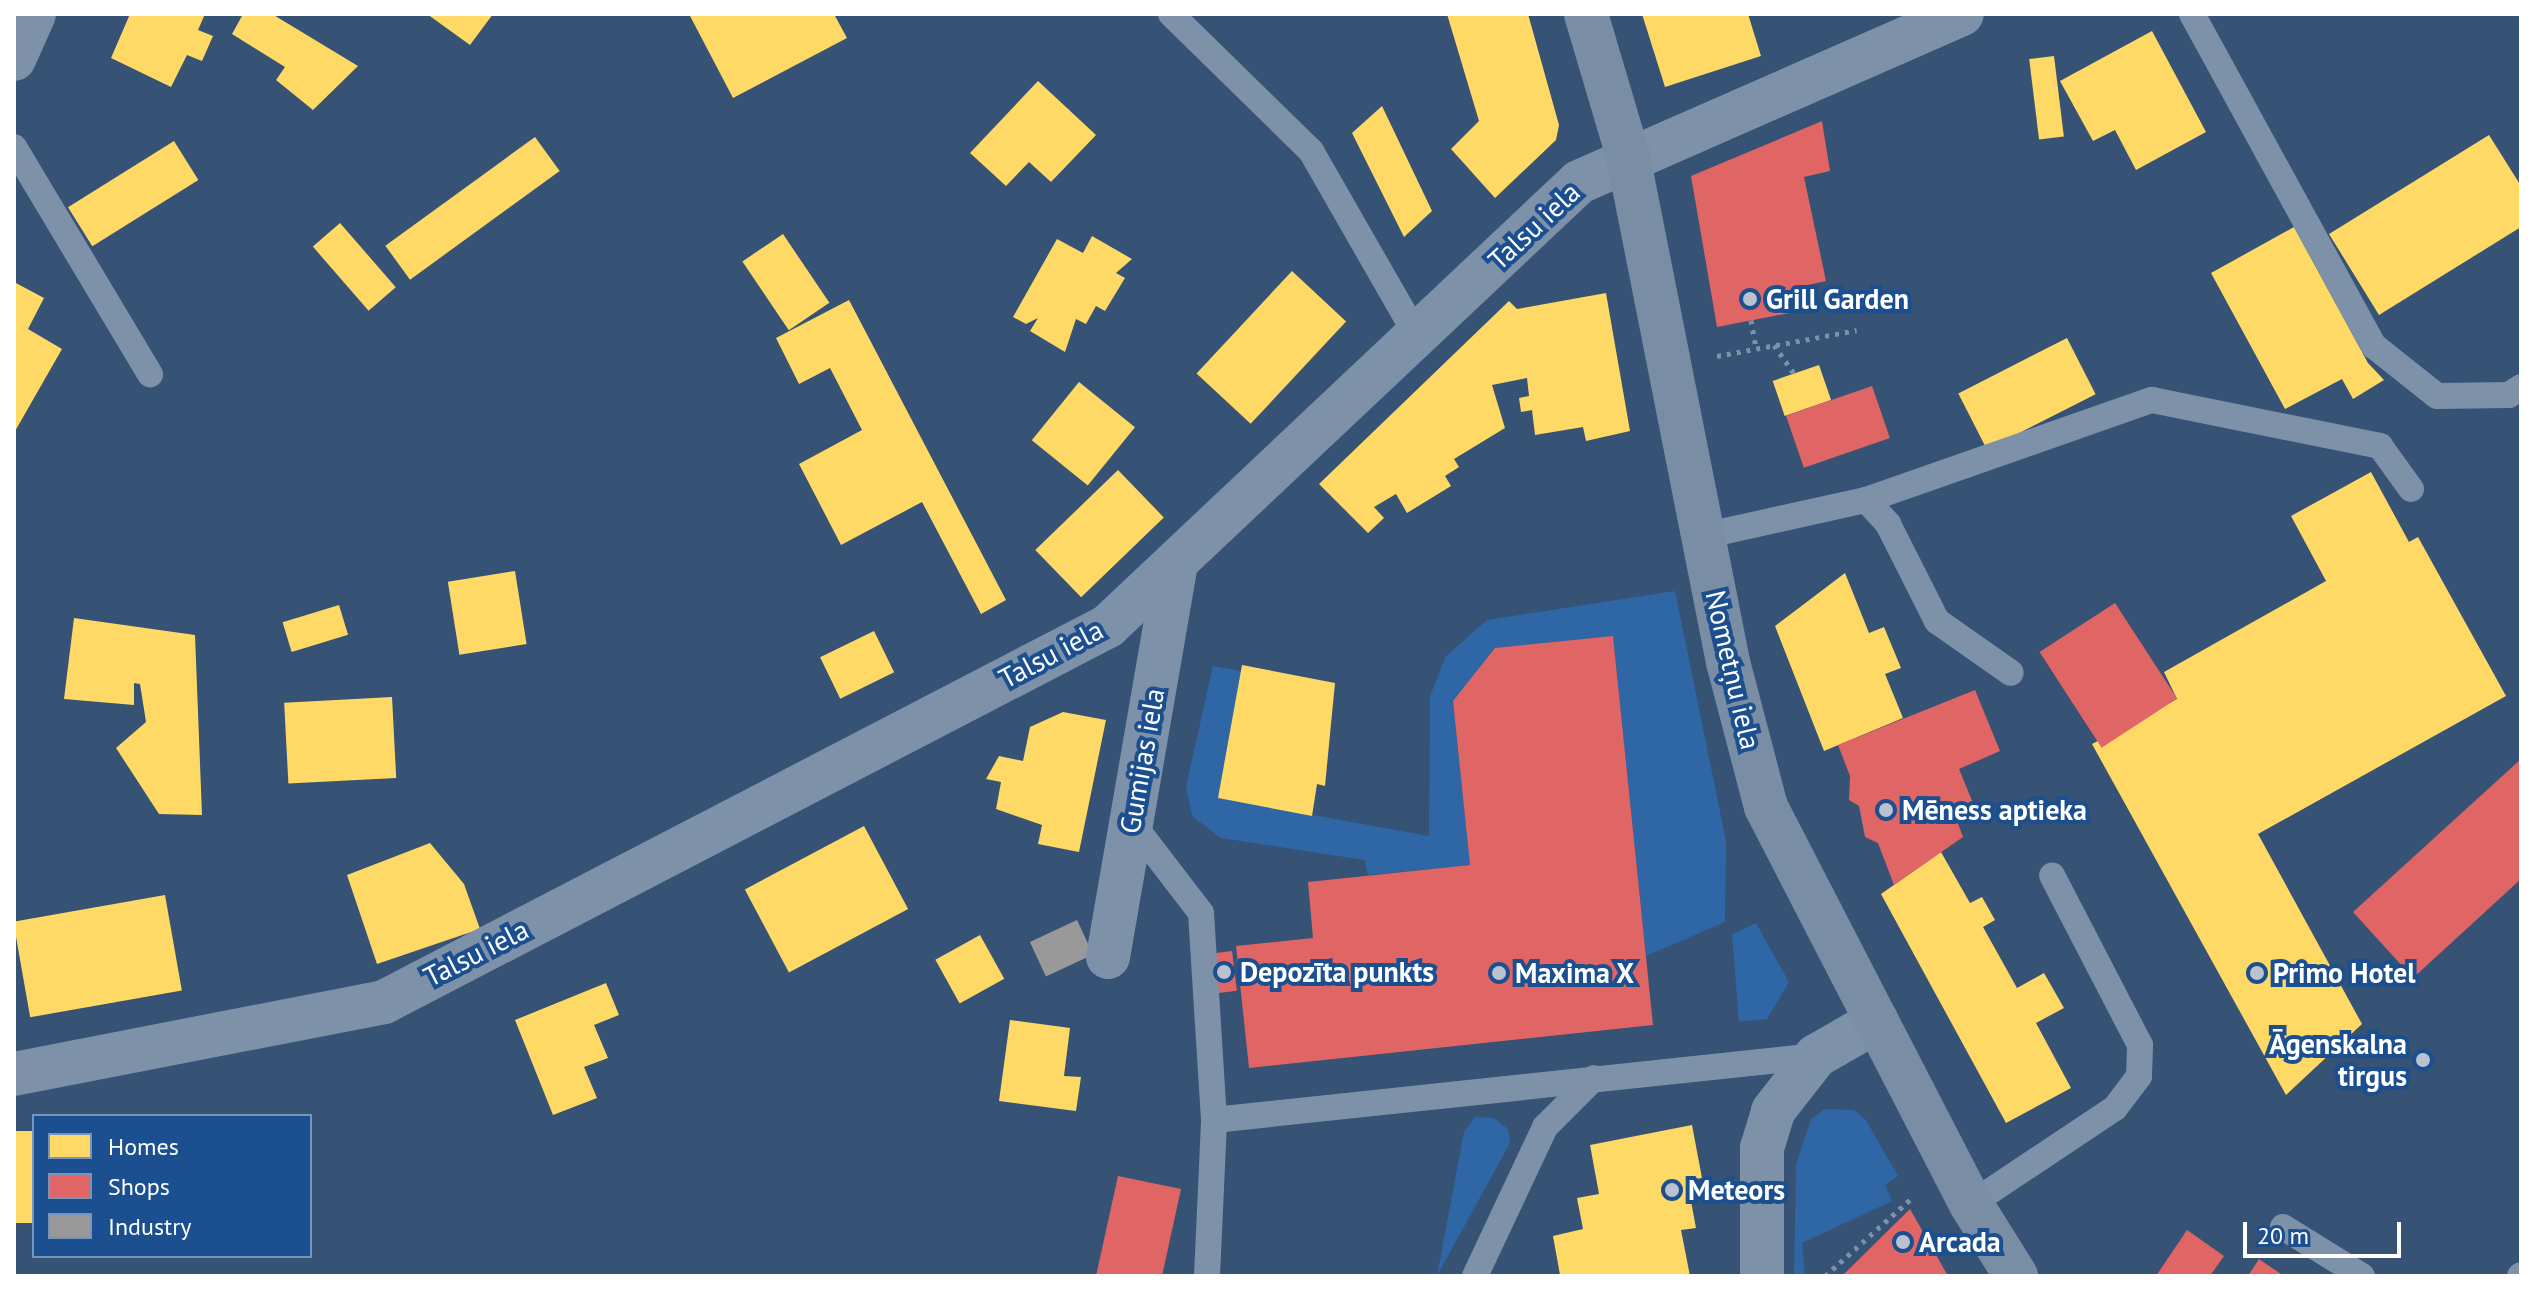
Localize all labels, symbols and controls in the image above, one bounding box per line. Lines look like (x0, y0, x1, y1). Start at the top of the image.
street label: Talsu iela (1481, 175, 1587, 277)
place label: Grill Garden (1766, 282, 1909, 316)
marker: Grill Garden (1741, 290, 1759, 308)
street label: Nometņu iela (1698, 587, 1768, 753)
street label: Talsu iela (993, 613, 1109, 695)
street label: Gumijas iela (1113, 686, 1171, 836)
place label: Mēness aptieka (1902, 793, 2087, 827)
marker: Mēness aptieka (1877, 801, 1895, 819)
street label: Talsu iela (418, 912, 534, 994)
place label: Depozīta punkts (1240, 955, 1434, 989)
place label: Maxima X (1515, 956, 1635, 990)
place label: Primo Hotel (2273, 956, 2416, 990)
marker: Depozīta punkts (1215, 963, 1233, 981)
marker: Maxima X (1490, 964, 1508, 982)
marker: Primo Hotel (2248, 964, 2266, 982)
place label: Āgenskalna tirgus (2269, 1027, 2407, 1093)
marker: Āgenskalna tirgus (2414, 1051, 2432, 1069)
legend (32, 1114, 312, 1258)
text: Homes (108, 1131, 179, 1162)
text: Shops (108, 1171, 170, 1202)
place label: Meteors (1688, 1173, 1785, 1207)
marker: Meteors (1663, 1181, 1681, 1199)
scale bar (2247, 1206, 2405, 1256)
text: Industry (108, 1211, 192, 1242)
text: 20 m (2257, 1220, 2309, 1251)
place label: Arcada (1919, 1225, 2001, 1259)
marker: Arcada (1894, 1233, 1912, 1251)

